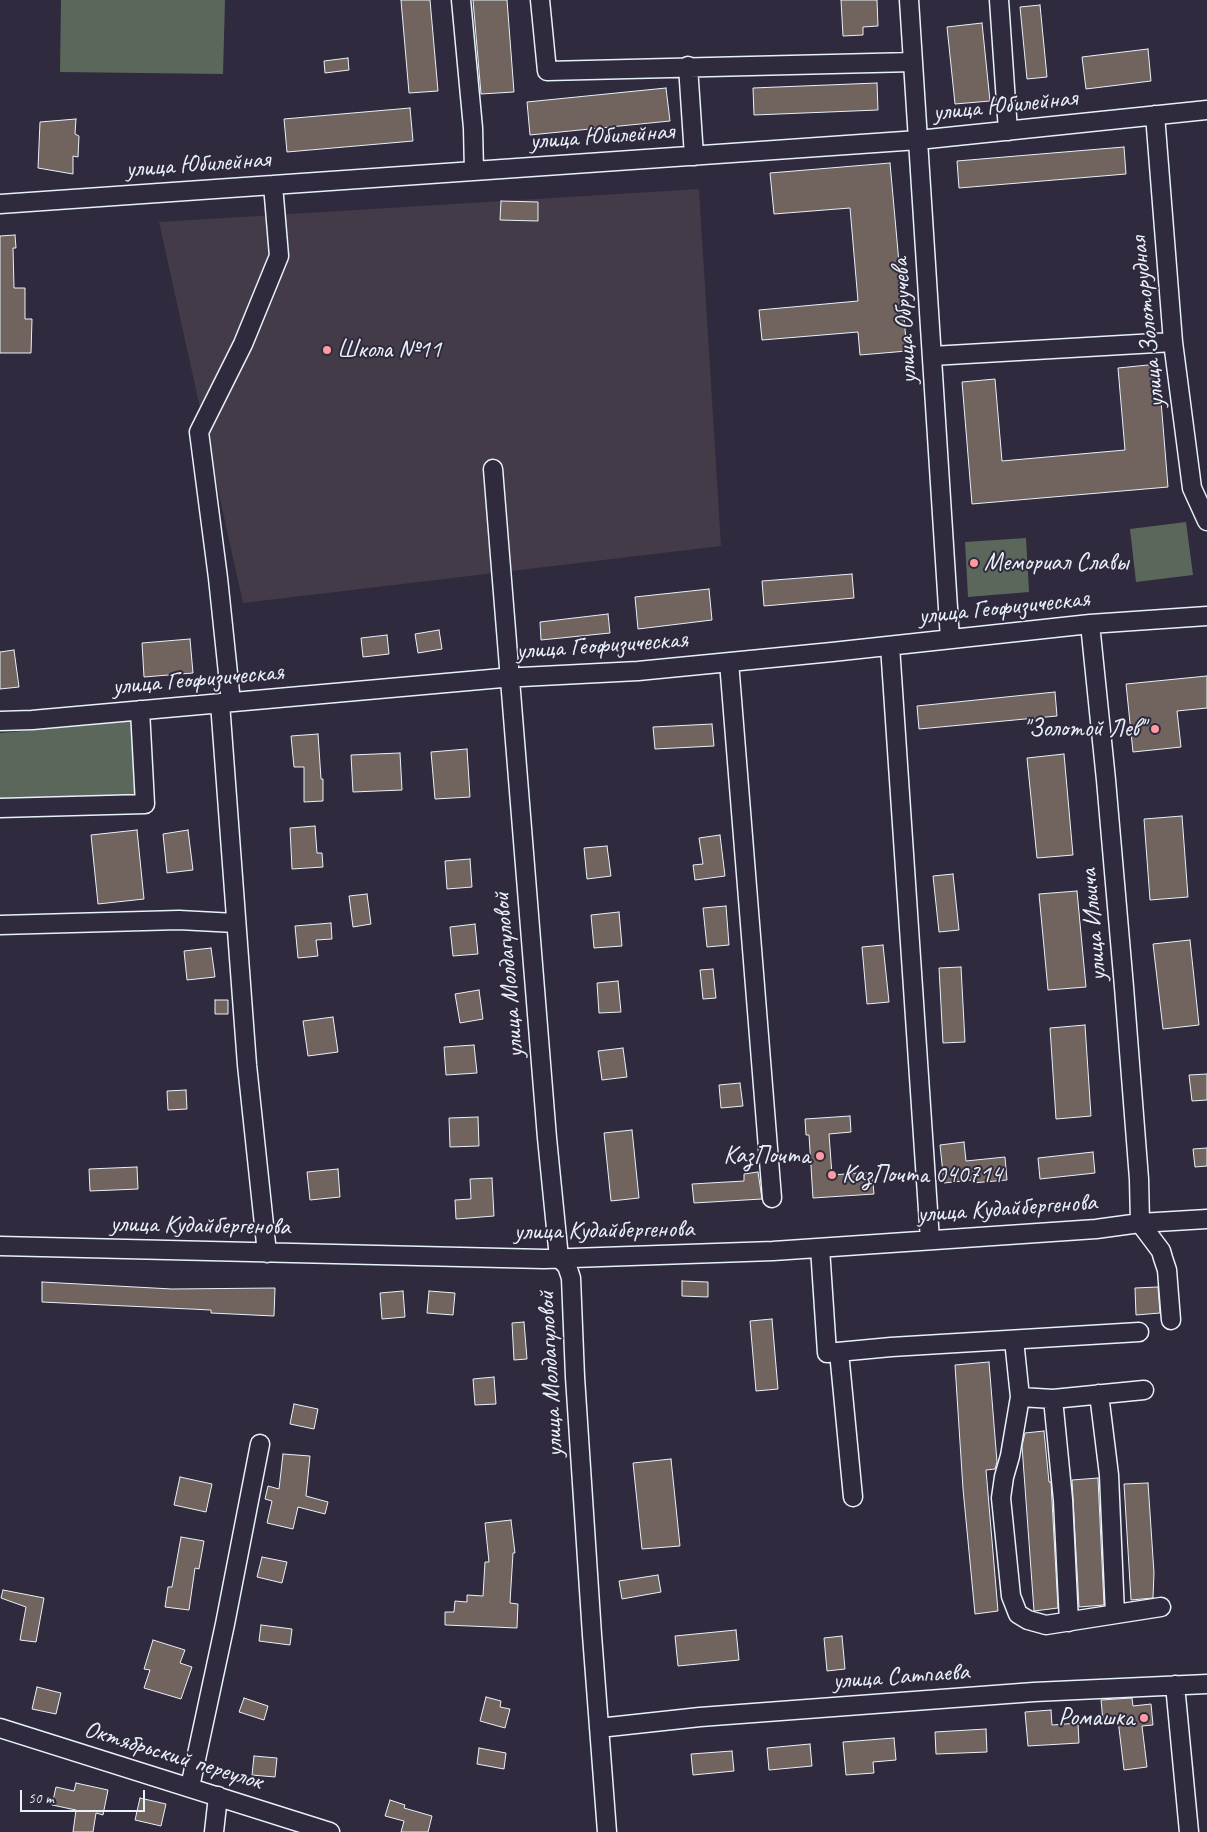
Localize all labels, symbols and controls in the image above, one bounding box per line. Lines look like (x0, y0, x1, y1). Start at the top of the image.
street label: улица Юбилейная (931, 84, 1079, 128)
street label: улица Юбилейная (529, 117, 675, 157)
street label: улица Юбилейная (125, 145, 271, 185)
street label: улица Золоторудная (1124, 235, 1172, 409)
street label: улица Обручева (886, 257, 924, 385)
place label: Школа №11 (337, 335, 441, 365)
marker: Школа №11 (321, 344, 333, 356)
place label: Мемориал Славы (984, 548, 1128, 578)
marker: Мемориал Славы (968, 557, 980, 569)
street label: улица Геофизическая (917, 584, 1091, 632)
street label: улица Геофизическая (515, 625, 689, 667)
street label: улица Геофизическая (111, 658, 285, 702)
place label: "Золотой Лев" (1023, 714, 1145, 744)
marker: "Золотой Лев" (1149, 723, 1161, 735)
street label: улица Ильича (1074, 868, 1114, 982)
street label: улица Молдагуловой (487, 891, 531, 1059)
place label: КазПочта (724, 1141, 810, 1171)
marker: КазПочта (814, 1150, 826, 1162)
place label: КазПочта 040714 (842, 1160, 1002, 1190)
marker: КазПочта 040714 (826, 1169, 838, 1181)
street label: улица Кудайбергенова (916, 1188, 1098, 1230)
street label: улица Кудайбергенова (110, 1209, 290, 1243)
street label: улица Кудайбергенова (514, 1214, 694, 1248)
street label: улица Молдагуловой (532, 1290, 570, 1458)
street label: улица Сатпаева (832, 1657, 970, 1697)
place label: Ромашка (1058, 1703, 1134, 1733)
marker: Ромашка (1138, 1712, 1150, 1724)
street label: Октябрьский переулок (80, 1715, 266, 1797)
scale bar (22, 1780, 148, 1812)
text: 50 m (28, 1789, 54, 1808)

